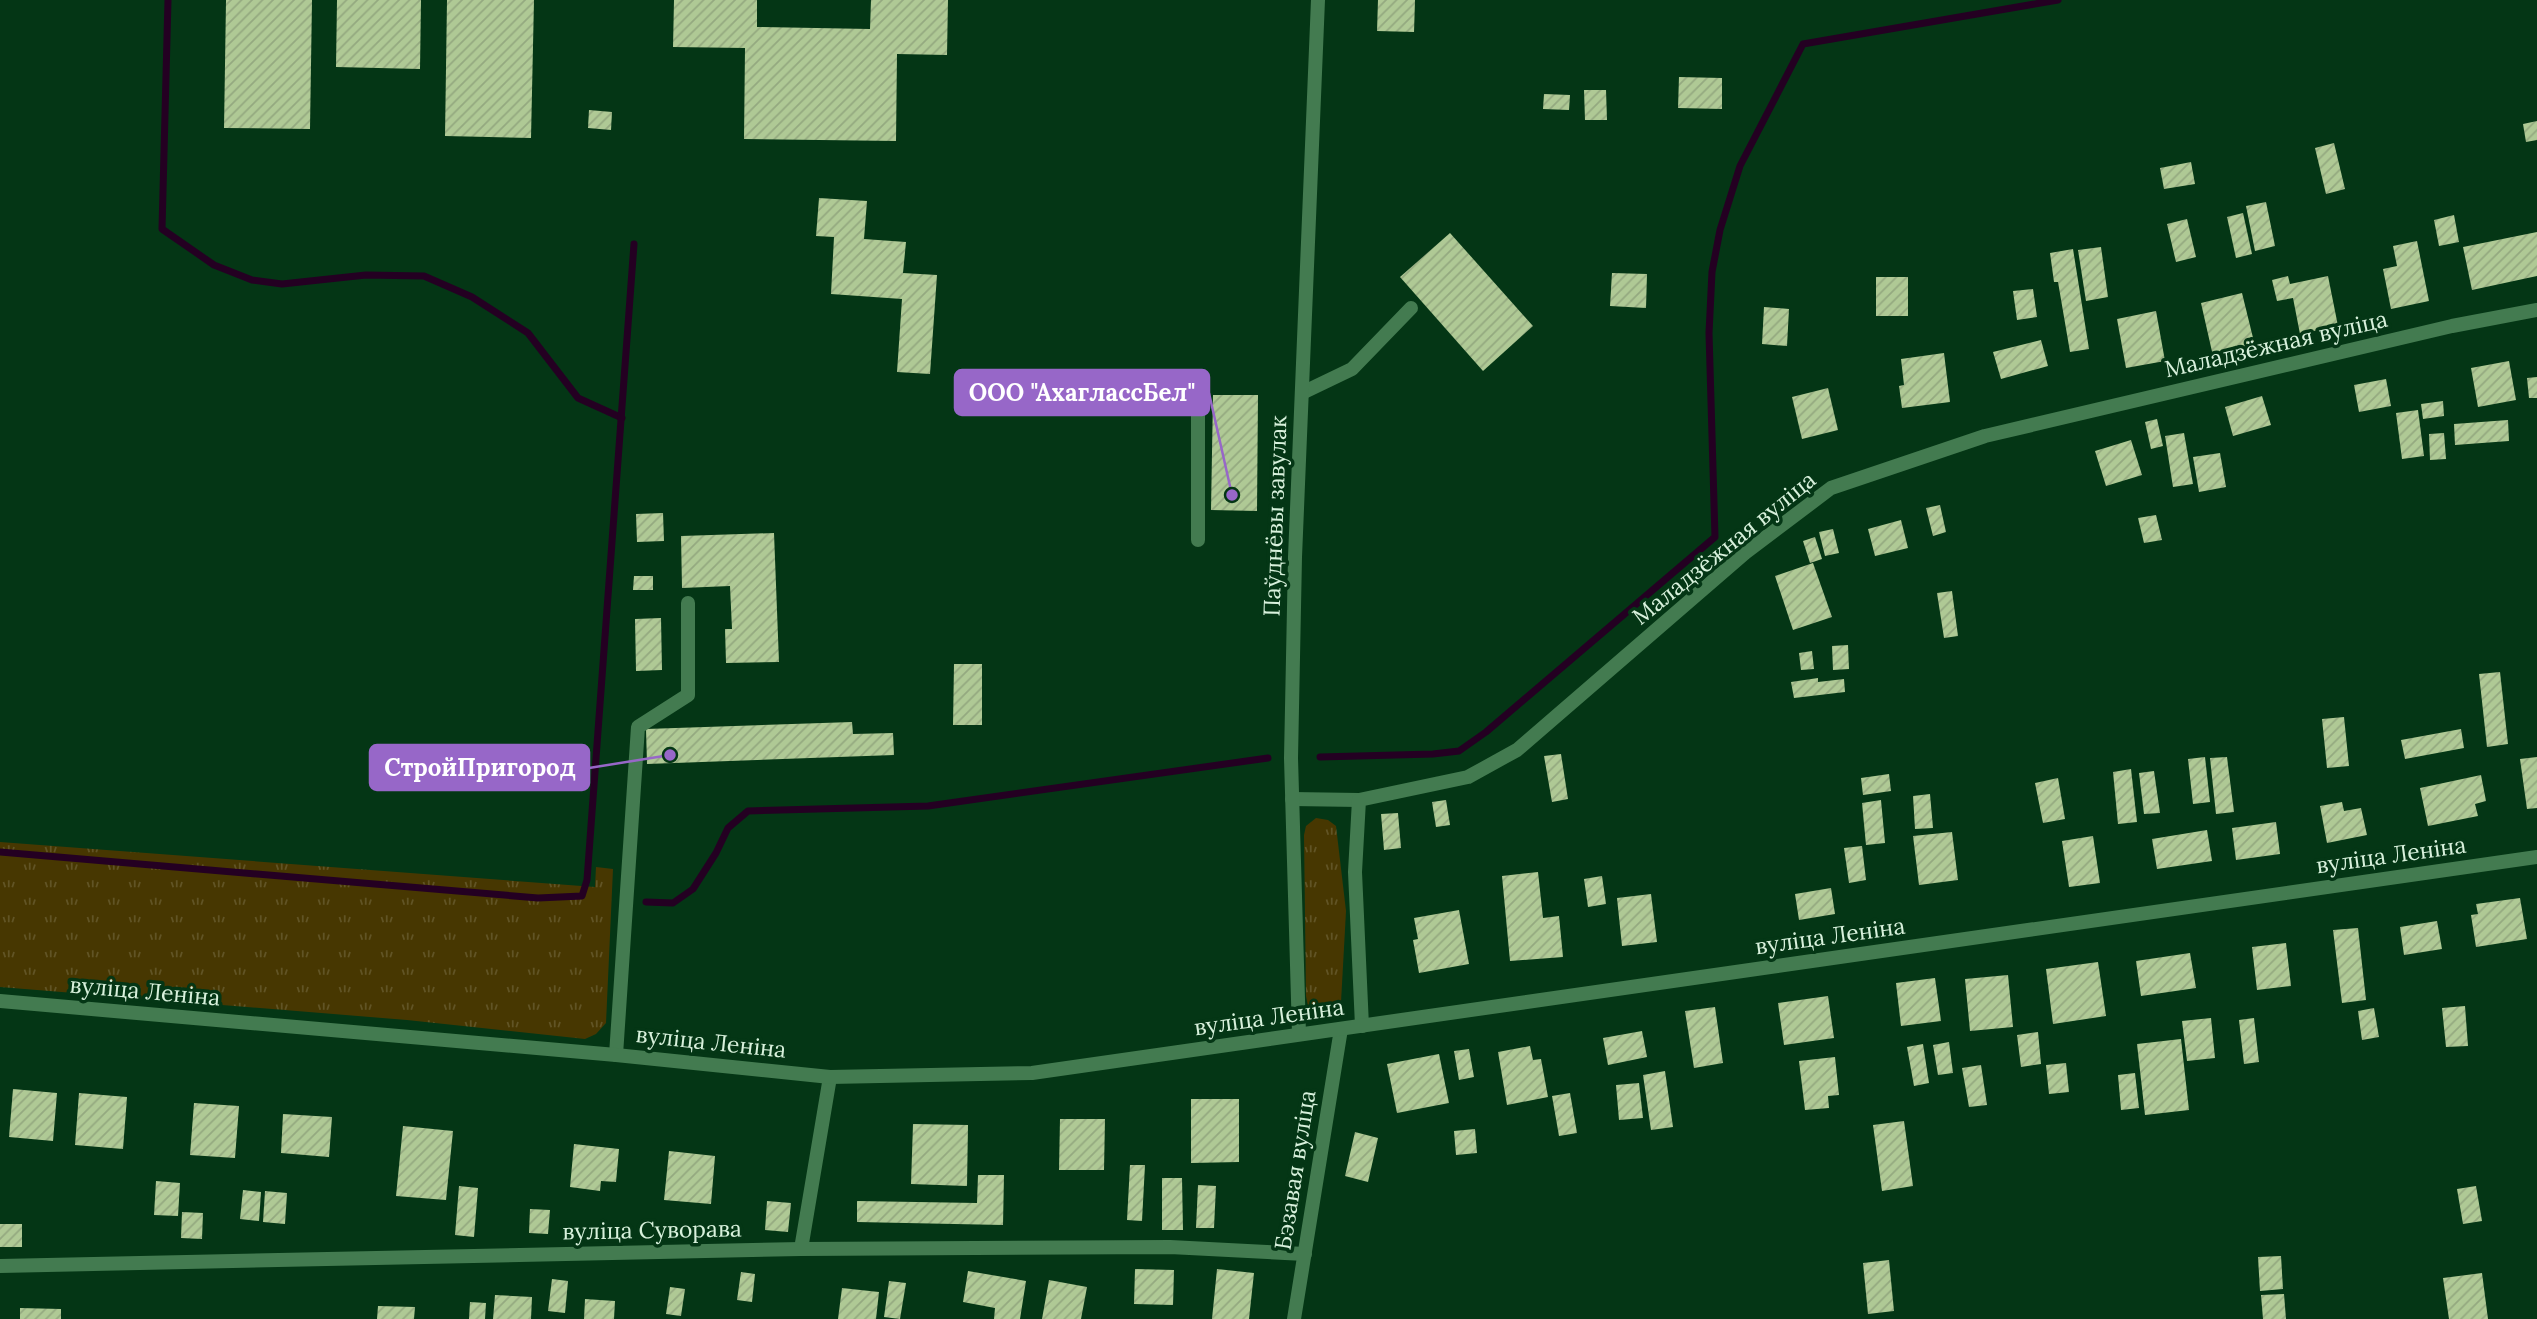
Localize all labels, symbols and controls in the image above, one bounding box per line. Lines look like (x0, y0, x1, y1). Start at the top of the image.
street label: Маладзёжная вуліца (2162, 304, 2390, 383)
callout: ООО "АхаглассБел" (955, 370, 1209, 415)
text: ООО "АхаглассБел" (969, 377, 1195, 408)
street label: Паўднёвы завулак (1256, 414, 1293, 617)
street label: Маладзёжная вуліца (1626, 465, 1821, 631)
callout: СтройПригород (370, 745, 589, 790)
text: СтройПригород (384, 752, 576, 783)
street label: вуліца Леніна (2314, 830, 2468, 879)
street label: вуліца Леніна (1753, 911, 1907, 960)
street label: вуліца Леніна (68, 969, 222, 1012)
street label: вуліца Леніна (1192, 992, 1346, 1041)
street label: вуліца Леніна (634, 1019, 788, 1064)
street label: Бэзавая вуліца (1268, 1088, 1321, 1252)
street label: вуліца Суворава (562, 1213, 742, 1246)

